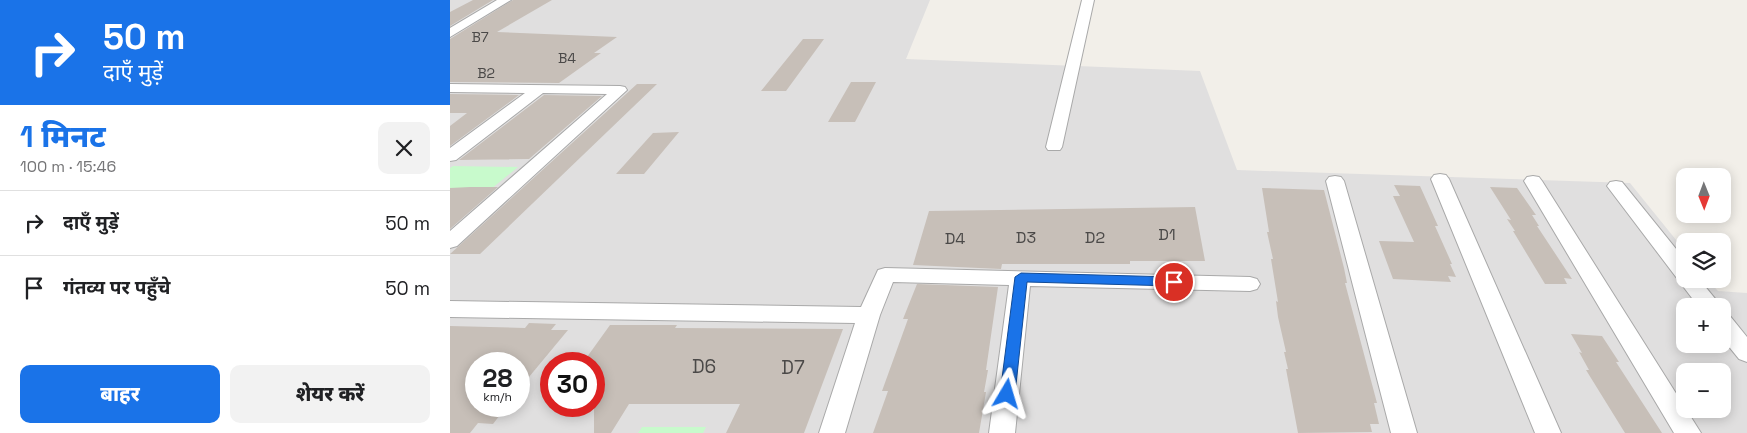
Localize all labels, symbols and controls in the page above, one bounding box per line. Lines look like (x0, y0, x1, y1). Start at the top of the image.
text: 50 m (103, 15, 185, 59)
icon: right (20, 20, 85, 85)
house number: B7 (471, 28, 489, 46)
house number: B4 (558, 49, 576, 67)
text: दाएँ मुड़ें (103, 58, 163, 86)
house number: B2 (477, 64, 495, 82)
text: 1 मिनट (20, 117, 106, 156)
button: close (378, 122, 430, 174)
text: 100 m · 15:46 (20, 156, 116, 177)
north arrow (1676, 168, 1731, 222)
map controls (1676, 168, 1731, 418)
icon: right (20, 209, 48, 237)
text: दाएँ मुड़ें (63, 210, 119, 235)
text: 50 m (385, 211, 430, 236)
house number: D1 (1158, 224, 1176, 245)
house number: D3 (1016, 227, 1036, 248)
house number: D2 (1085, 227, 1105, 248)
house number: D4 (945, 228, 965, 249)
button: layers (1676, 233, 1731, 288)
pin (1153, 261, 1195, 303)
icon: arrive (1160, 268, 1188, 296)
icon: arrive (20, 274, 48, 302)
text: गंतव्य पर पहुँचे (63, 275, 170, 300)
text: 50 m (385, 276, 430, 301)
button: + (1676, 298, 1731, 353)
speed limit sign: 30 (540, 352, 605, 417)
house number: D6 (692, 354, 716, 379)
house number: D7 (781, 355, 805, 380)
text: 28 (483, 362, 512, 394)
button: − (1676, 363, 1731, 418)
button: बाहर (20, 365, 220, 423)
button: शेयर करें (230, 365, 430, 423)
position arrow (980, 367, 1032, 419)
text: km/h (483, 389, 512, 405)

